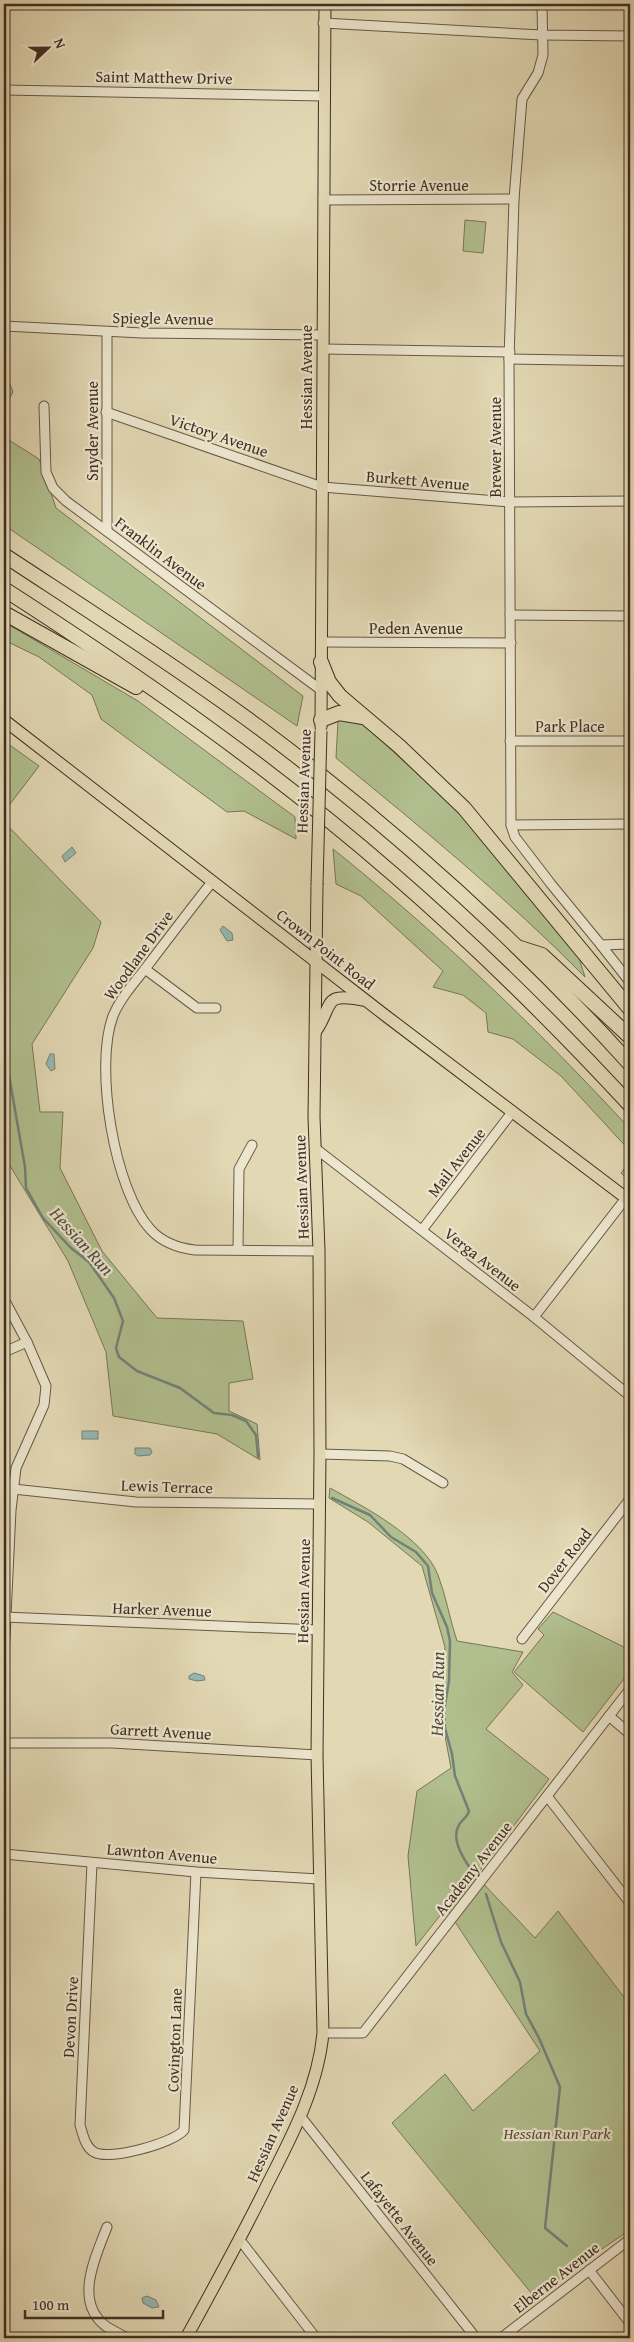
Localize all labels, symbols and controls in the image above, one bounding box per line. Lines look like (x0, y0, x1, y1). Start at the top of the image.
north arrow (22, 22, 72, 72)
text: N (49, 35, 71, 52)
street label: Saint Matthew Drive (95, 64, 233, 90)
street label: Storrie Avenue (369, 173, 469, 197)
street label: Spiegle Avenue (112, 305, 214, 331)
street label: Hessian Avenue (294, 325, 318, 429)
street label: Snyder Avenue (80, 381, 104, 481)
street label: Brewer Avenue (483, 397, 507, 497)
street label: Victory Avenue (166, 407, 272, 463)
street label: Burkett Avenue (365, 464, 471, 496)
street label: Franklin Avenue (110, 510, 212, 596)
street label: Peden Avenue (369, 616, 463, 640)
street label: Park Place (535, 714, 605, 738)
street label: Hessian Avenue (289, 728, 317, 834)
street label: Crown Point Road (271, 903, 381, 996)
street label: Woodlane Drive (97, 905, 179, 1005)
street label: Mail Avenue (421, 1122, 491, 1202)
street label: Hessian Avenue (287, 1134, 315, 1240)
water label: Hessian Run (43, 1200, 120, 1282)
street label: Verga Avenue (439, 1221, 527, 1297)
street label: Lewis Terrace (121, 1472, 213, 1500)
street label: Dover Road (531, 1522, 597, 1597)
street label: Hessian Avenue (290, 1539, 316, 1643)
street label: Harker Avenue (112, 1595, 212, 1623)
water label: Hessian Run (423, 1651, 451, 1738)
street label: Garrett Avenue (110, 1716, 212, 1746)
street label: Academy Avenue (428, 1816, 518, 1920)
street label: Lawnton Avenue (106, 1836, 218, 1870)
street label: Devon Drive (56, 1976, 84, 2058)
street label: Covington Lane (160, 1988, 188, 2092)
street label: Hessian Avenue (240, 2080, 304, 2186)
park label: Hessian Run Park (502, 2121, 611, 2145)
street label: Lafayette Avenue (355, 2165, 445, 2271)
street label: Elberne Avenue (508, 2235, 604, 2319)
scale bar (25, 2287, 162, 2319)
text: 100 m (32, 2294, 70, 2315)

